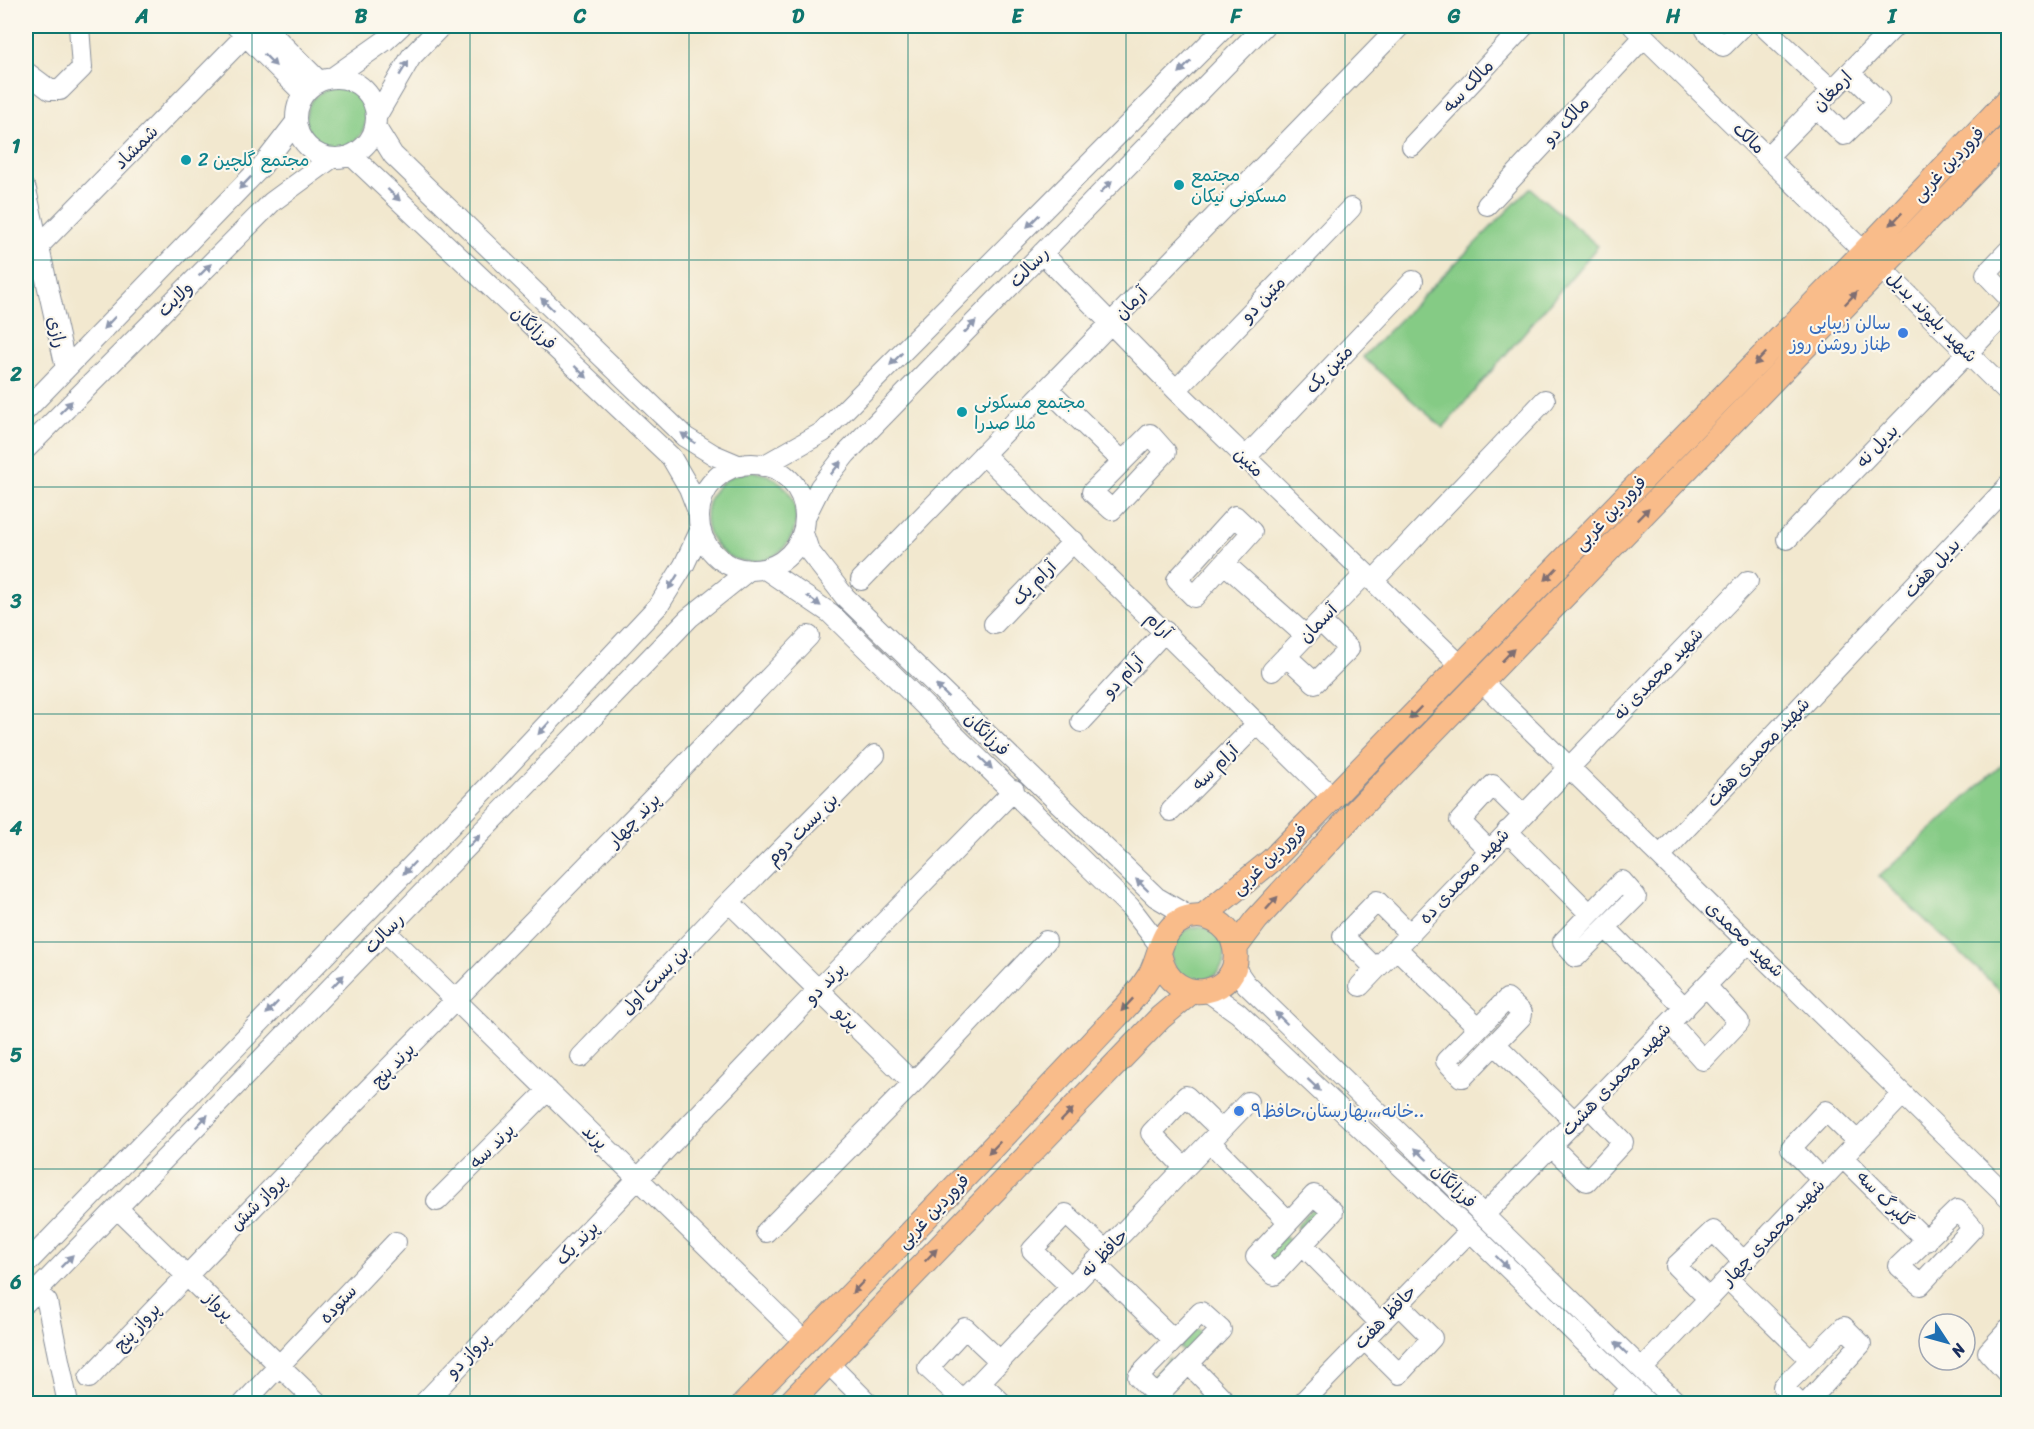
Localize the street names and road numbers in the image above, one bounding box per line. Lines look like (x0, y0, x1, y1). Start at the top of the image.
street label: مالک سه (1434, 51, 1502, 121)
street label: ارمغان (1804, 63, 1860, 119)
street label: مالک دو (1533, 89, 1598, 155)
street label: مالک (1725, 114, 1773, 162)
street label: شمشاد (106, 117, 166, 177)
street label: فروردین غربی (1903, 119, 1993, 209)
street label: رسالت (1001, 239, 1057, 295)
street label: شهید بلیوند بدیل (1878, 263, 1986, 371)
street label: متین دو (1231, 268, 1294, 331)
street label: ولایت (149, 273, 201, 325)
street label: آرمان (1106, 277, 1157, 328)
street label: فرزانگان (503, 298, 565, 358)
street label: رازی (38, 313, 76, 351)
street label: متین یک (1297, 337, 1361, 401)
street label: بدیل نه (1847, 416, 1907, 476)
street label: متین (1226, 439, 1272, 485)
street label: فروردین غربی (1565, 468, 1655, 558)
street label: بدیل هفت (1895, 530, 1969, 606)
street label: آرام یک (1004, 551, 1066, 614)
street label: آسمان (1290, 594, 1347, 651)
street label: آرام (1138, 604, 1182, 648)
street label: شهید محمدی نه (1605, 620, 1711, 728)
street label: آرام دو (1093, 645, 1153, 707)
street label: شهید محمدی هفت (1698, 689, 1818, 815)
street label: فرزانگان (956, 704, 1018, 764)
street label: آرام سه (1184, 734, 1248, 798)
street label: پرند چهار (598, 785, 669, 856)
street label: بن بست دوم (758, 785, 846, 873)
street label: فروردین غربی (1223, 815, 1315, 903)
street label: شهید محمدی ده (1410, 820, 1518, 932)
street label: شهید محمدی (1698, 893, 1792, 985)
street label: رسالت (356, 905, 412, 961)
street label: بن بست اول (613, 937, 697, 1023)
street label: پرند دو (795, 954, 853, 1013)
street label: پرتو (826, 997, 867, 1039)
street label: شهید محمدی هشت (1553, 1014, 1679, 1144)
street label: پرند پنج (363, 1035, 423, 1095)
street label: پرند سه (461, 1115, 523, 1177)
street label: پرند (574, 1116, 616, 1158)
street label: فرزانگان (1423, 1156, 1485, 1216)
street label: گلبرگ سه (1848, 1162, 1922, 1236)
street label: پرواز شش (221, 1165, 295, 1239)
street label: فروردین غربی (888, 1166, 978, 1256)
street label: شهید محمدی چهار (1712, 1171, 1833, 1295)
street label: پرند یک (547, 1213, 607, 1273)
street label: حافظ نه (1072, 1220, 1136, 1286)
street label: ستوده (311, 1276, 365, 1332)
street label: حافظ هفت (1345, 1277, 1425, 1357)
street label: پرواز (195, 1282, 242, 1329)
street label: پرواز پنج (105, 1295, 169, 1359)
street label: پرواز دو (436, 1324, 498, 1387)

